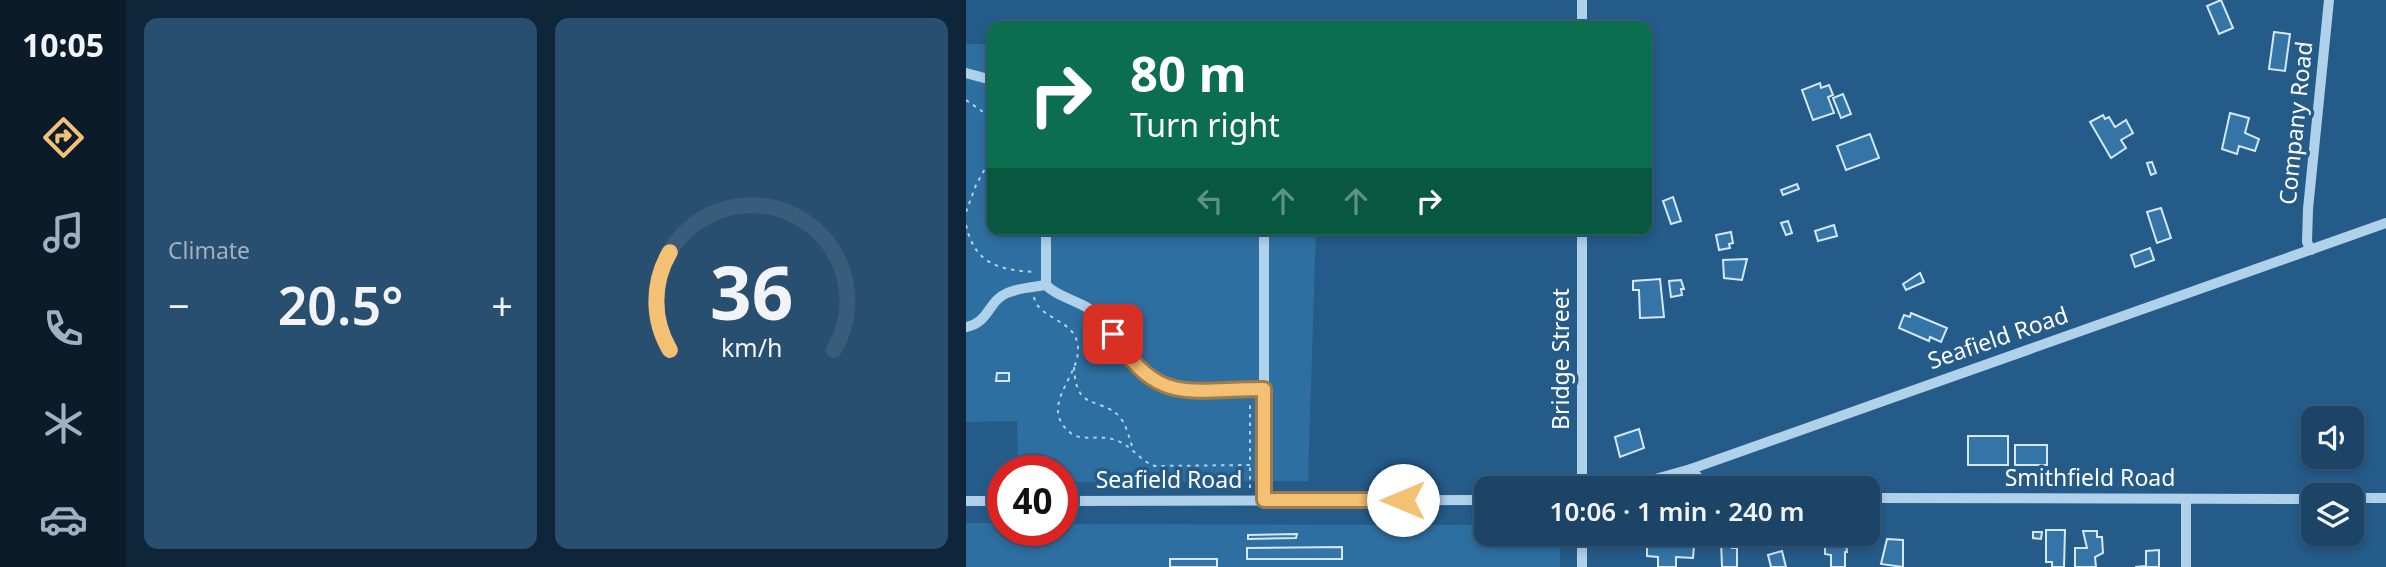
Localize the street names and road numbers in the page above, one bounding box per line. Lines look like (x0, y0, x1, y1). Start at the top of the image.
street label: Company Road (2271, 40, 2319, 206)
street label: Bridge Street (1544, 288, 1576, 430)
street label: Seafield Road (1923, 298, 2072, 376)
street label: Smithfield Road (2005, 461, 2175, 493)
street label: Seafield Road (1096, 463, 1242, 495)

